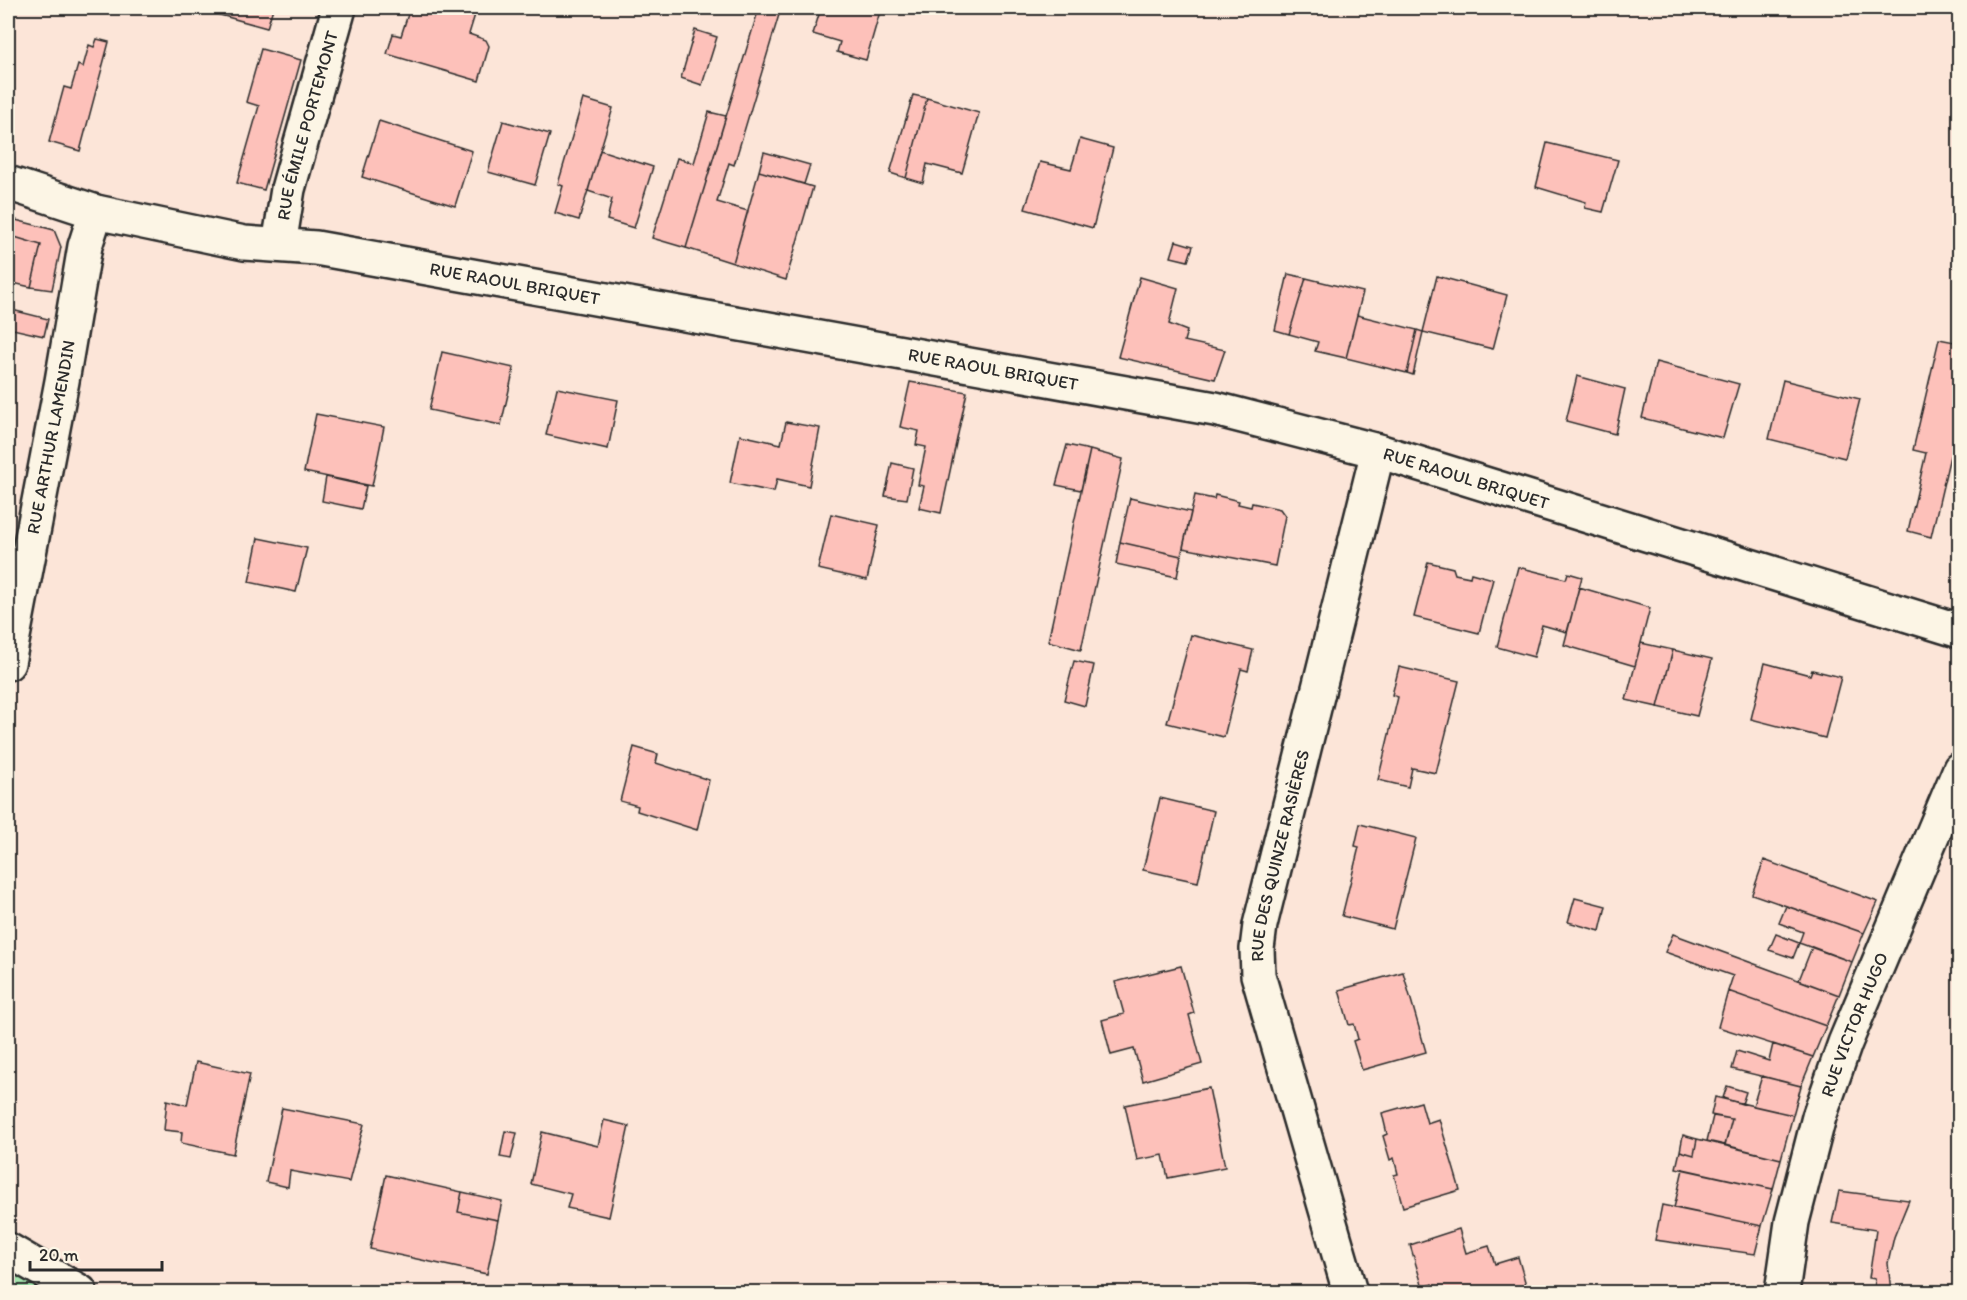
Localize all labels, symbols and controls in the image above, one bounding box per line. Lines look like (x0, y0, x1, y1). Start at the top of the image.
street label: RUE ÉMILE PORTEMONT (272, 28, 343, 222)
street label: RUE RAOUL BRIQUET (428, 258, 602, 310)
street label: RUE ARTHUR LAMENDIN (22, 338, 80, 536)
street label: RUE RAOUL BRIQUET (906, 343, 1080, 395)
street label: RUE RAOUL BRIQUET (1381, 442, 1552, 514)
street label: RUE DES QUINZE RASIÈRES (1246, 747, 1314, 962)
street label: RUE VICTOR HUGO (1816, 949, 1893, 1100)
scale bar (30, 1234, 162, 1272)
text: 20 m (39, 1244, 79, 1266)

